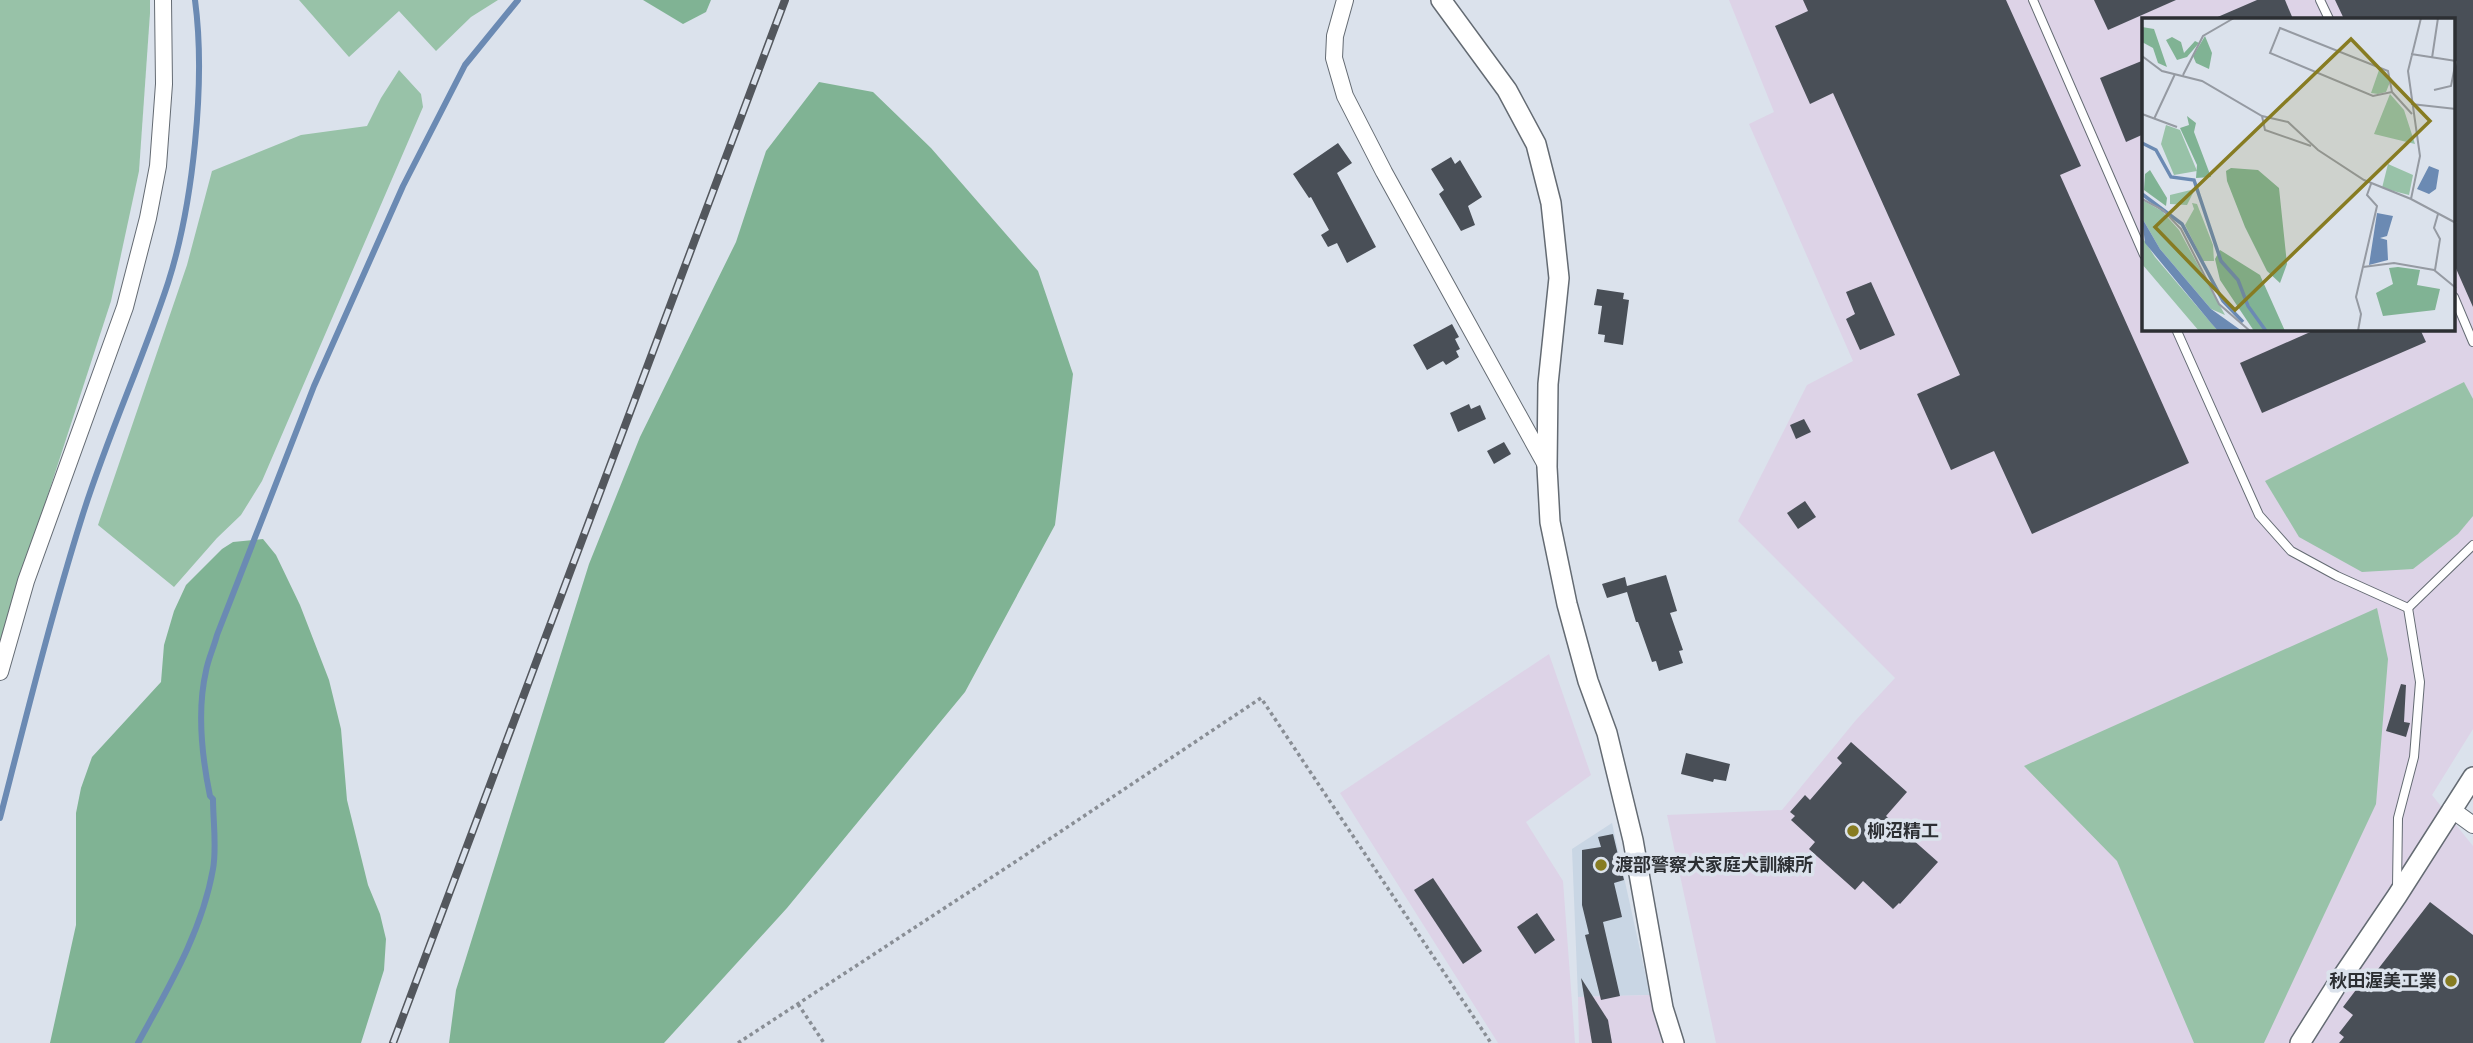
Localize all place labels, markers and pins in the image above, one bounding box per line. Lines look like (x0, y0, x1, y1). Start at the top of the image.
place label: 柳沼精工 (1867, 820, 1939, 841)
marker: 柳沼精工 (1845, 823, 1861, 839)
place label: 渡部警察犬家庭犬訓練所 (1615, 854, 1813, 875)
marker: 渡部警察犬家庭犬訓練所 (1593, 857, 1609, 873)
place label: 秋田渥美工業 (2329, 970, 2437, 991)
marker: 秋田渥美工業 (2443, 973, 2459, 989)

